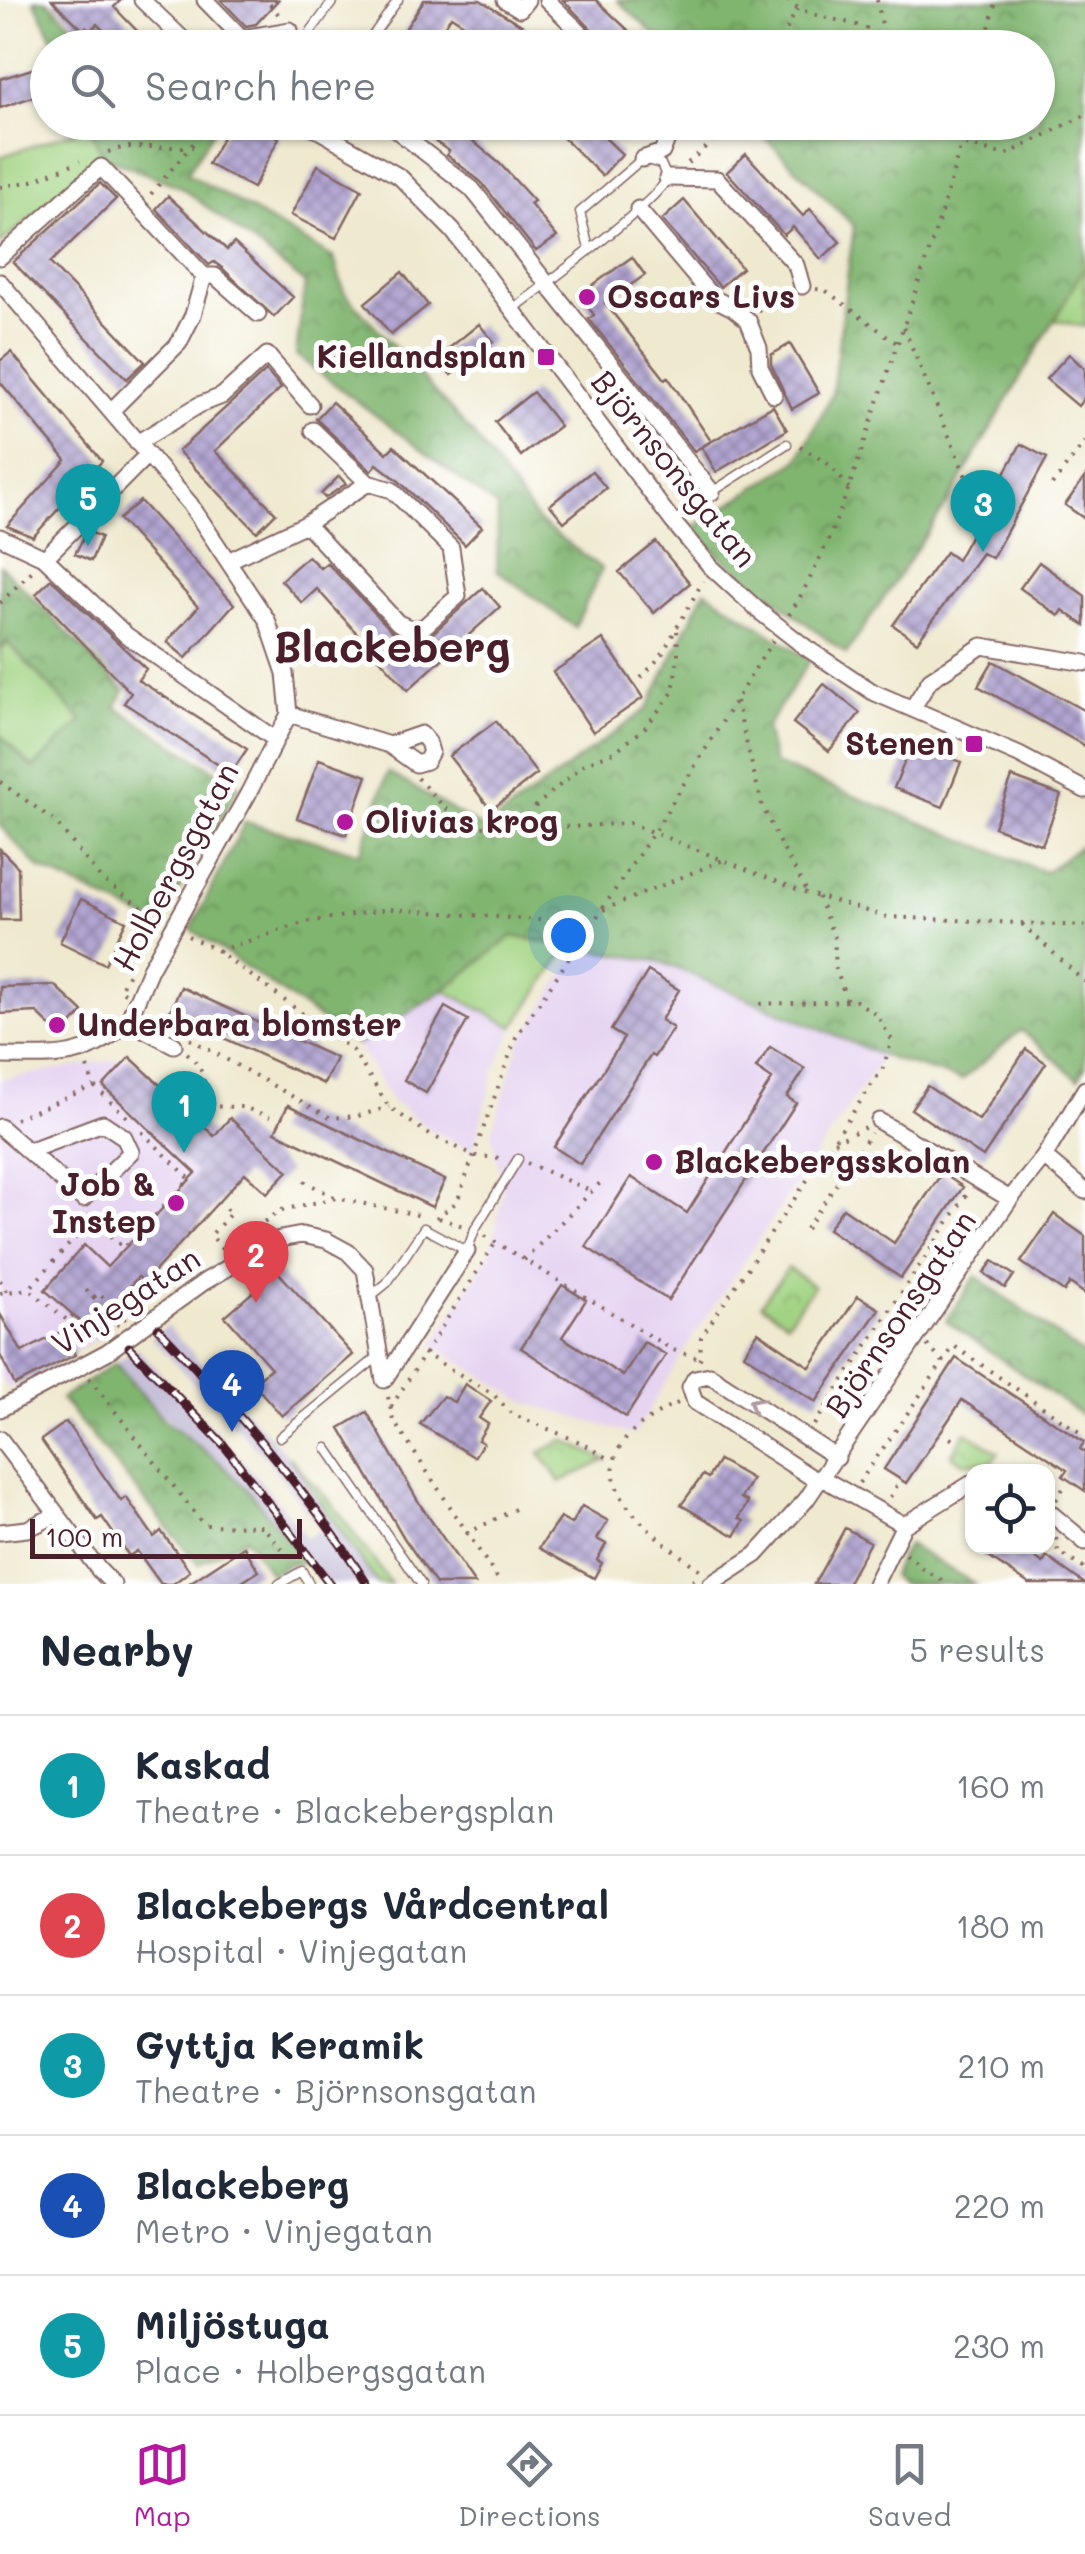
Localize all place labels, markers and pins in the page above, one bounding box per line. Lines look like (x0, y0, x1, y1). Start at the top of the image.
place label: Oscars Livs (607, 274, 795, 316)
marker: Oscars Livs (576, 286, 598, 308)
place label: Kiellandsplan (317, 334, 526, 376)
marker: Kiellandsplan (535, 346, 557, 368)
pin: 5 (56, 464, 120, 546)
pin: 3 (950, 470, 1016, 552)
place label: Stenen (845, 721, 954, 763)
marker: Stenen (963, 733, 985, 755)
place label: Olivias krog (365, 799, 558, 841)
marker: Olivias krog (334, 811, 356, 833)
place label: Underbara blomster (77, 1002, 402, 1044)
marker: Underbara blomster (46, 1014, 68, 1036)
pin: 1 (152, 1070, 216, 1153)
place label: Blackebergsskolan (674, 1139, 970, 1181)
marker: Blackebergsskolan (643, 1151, 665, 1173)
place label: Job & Instep (52, 1162, 156, 1241)
marker: Job & Instep (165, 1192, 187, 1214)
pin: 2 (224, 1220, 288, 1303)
pin: 4 (200, 1350, 264, 1432)

